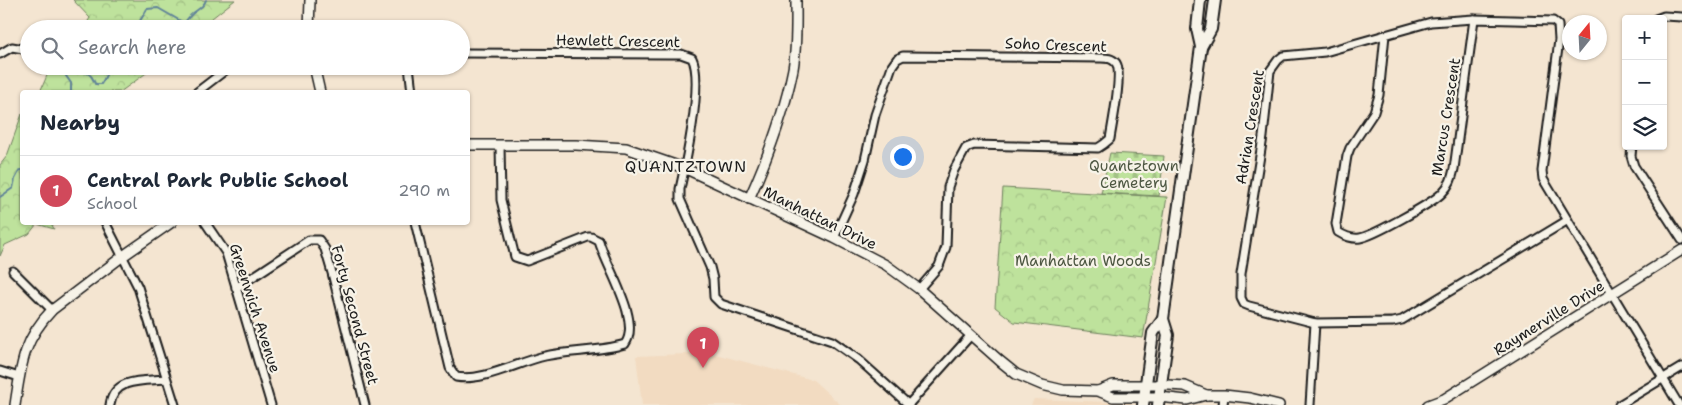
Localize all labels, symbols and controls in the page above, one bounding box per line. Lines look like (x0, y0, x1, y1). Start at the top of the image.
north arrow (1562, 15, 1607, 60)
map controls (1622, 15, 1667, 150)
button: + (1622, 15, 1667, 60)
search box (20, 20, 470, 75)
street label: Hewlett Crescent (556, 30, 680, 52)
street label: Soho Crescent (1005, 33, 1107, 57)
icon: search (38, 34, 66, 62)
text: Search here (78, 35, 187, 60)
street label: Marcus Crescent (1427, 56, 1465, 178)
button: − (1622, 60, 1667, 105)
street label: Adrian Crescent (1231, 68, 1269, 186)
button: layers (1622, 105, 1667, 150)
text: Nearby (40, 109, 120, 137)
your location (890, 144, 916, 170)
district label: QUANTZTOWN (625, 156, 747, 177)
park label: Quantztown Cemetery (1089, 156, 1179, 193)
text: Central Park Public School (87, 168, 348, 193)
text: 1 (52, 180, 60, 201)
text: 290 m (398, 180, 450, 201)
street label: Manhattan Drive (760, 182, 880, 254)
text: School (87, 193, 137, 214)
street label: Greenwich Avenue (225, 241, 285, 375)
street label: Forty Second Street (327, 243, 383, 387)
park label: Manhattan Woods (1015, 251, 1151, 271)
street label: Raymerville Drive (1490, 276, 1608, 360)
pin: 1 (687, 327, 719, 368)

